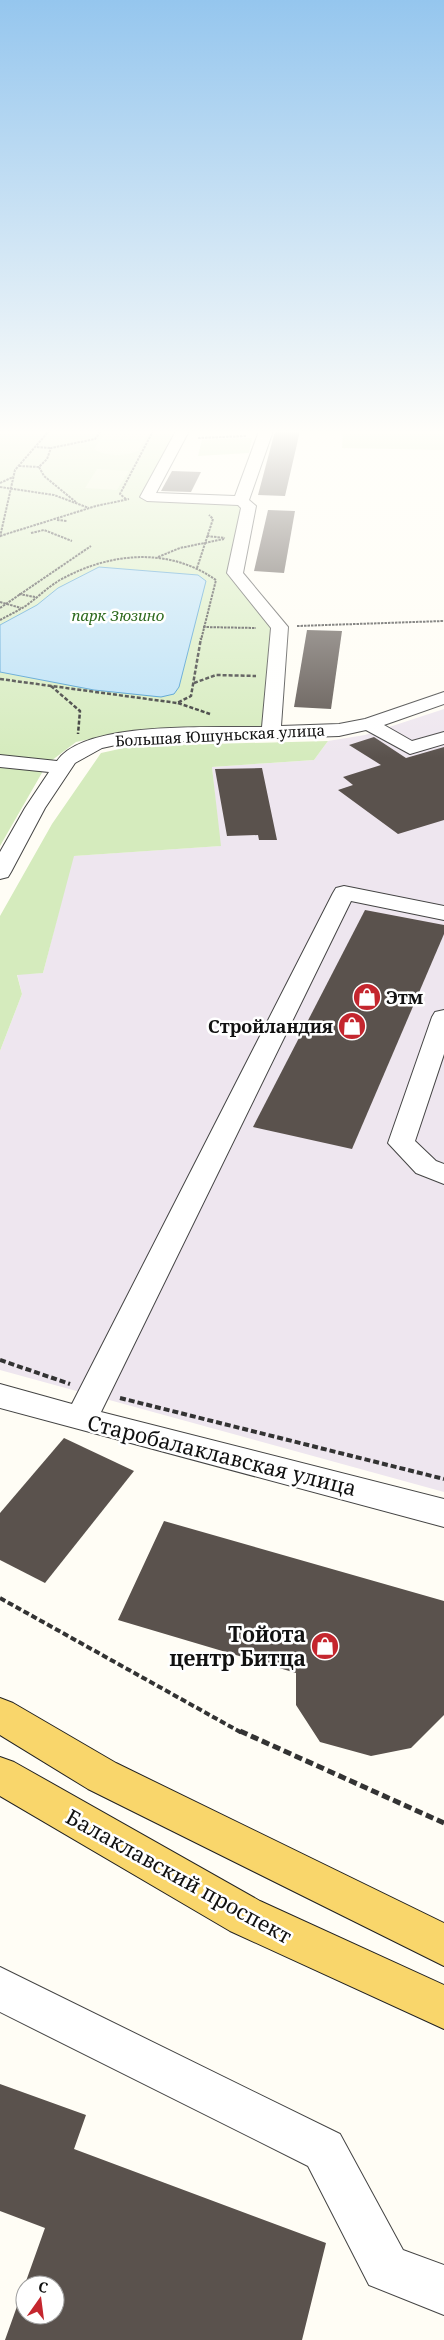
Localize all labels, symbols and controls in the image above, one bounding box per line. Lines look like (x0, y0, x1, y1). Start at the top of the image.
park label: парк Зюзино (72, 605, 165, 625)
street label: Большая Юшуньская улица (115, 720, 325, 750)
shop icon: Этм (352, 982, 382, 1012)
place label: Этм (386, 985, 424, 1009)
shop icon: Стройландия (337, 1011, 367, 1041)
place label: Стройландия (208, 1014, 333, 1038)
street label: Старобалаклавская улица (85, 1408, 359, 1502)
place label: Тойота центр Битца (169, 1620, 306, 1672)
shop icon: Тойота центр Битца (310, 1631, 340, 1661)
street label: Балаклавский проспект (61, 1802, 297, 1950)
north arrow (15, 2275, 65, 2325)
text: С (36, 2277, 50, 2297)

